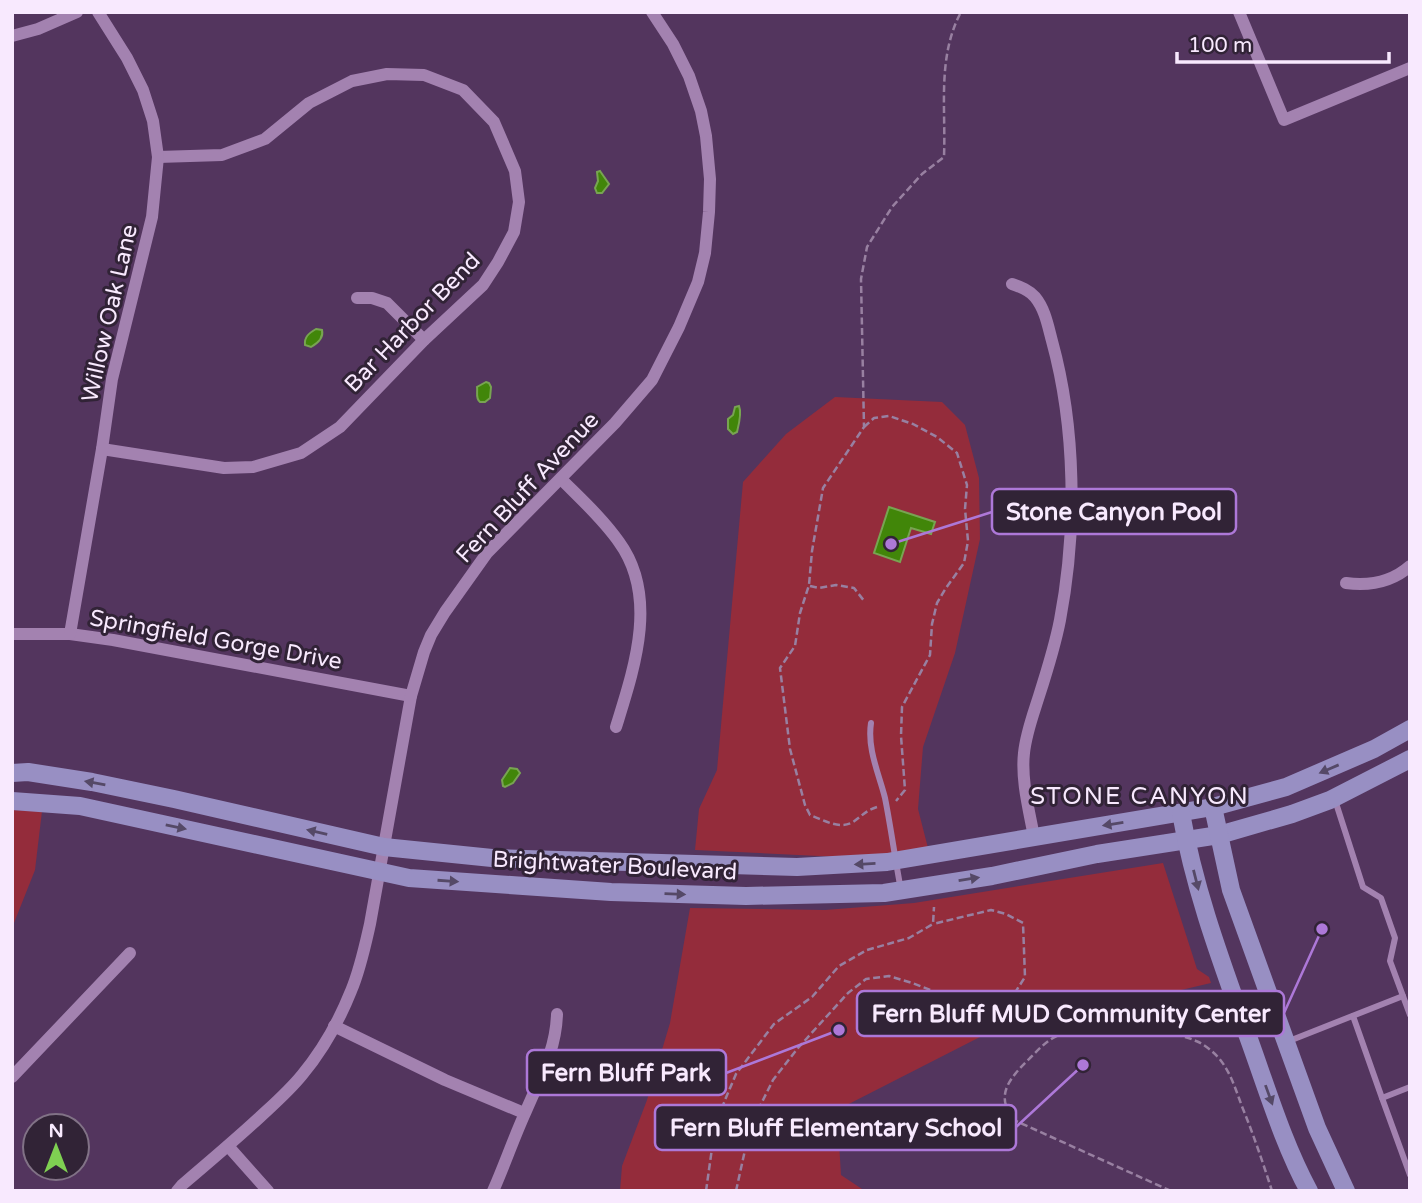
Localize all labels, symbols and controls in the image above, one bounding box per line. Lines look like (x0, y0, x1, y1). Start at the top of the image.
scale bar (1177, 21, 1389, 65)
text: 100 m (1188, 33, 1252, 58)
street label: Willow Oak Lane (76, 222, 144, 405)
street label: Bar Harbor Bend (339, 247, 486, 398)
street label: Fern Bluff Avenue (450, 406, 605, 569)
callout: Stone Canyon Pool (992, 489, 1236, 534)
text: Stone Canyon Pool (1006, 498, 1222, 527)
street label: Springfield Gorge Drive (88, 604, 344, 676)
one-way arrow (1319, 763, 1339, 775)
one-way arrow (84, 777, 106, 788)
district label: STONE CANYON (1030, 782, 1250, 811)
one-way arrow (1102, 819, 1124, 830)
one-way arrow (165, 822, 187, 833)
one-way arrow (306, 826, 328, 837)
street label: Brightwater Boulevard (492, 846, 738, 886)
one-way arrow (853, 858, 875, 869)
one-way arrow (1191, 869, 1202, 891)
one-way arrow (958, 873, 980, 884)
one-way arrow (437, 876, 459, 887)
one-way arrow (664, 888, 686, 899)
callout: Fern Bluff MUD Community Center (857, 991, 1284, 1036)
text: Fern Bluff MUD Community Center (872, 1000, 1271, 1029)
callout: Fern Bluff Park (527, 1050, 726, 1095)
text: Fern Bluff Park (541, 1059, 711, 1088)
one-way arrow (1264, 1084, 1275, 1105)
callout: Fern Bluff Elementary School (655, 1105, 1016, 1150)
north arrow (21, 1112, 91, 1182)
text: Fern Bluff Elementary School (670, 1114, 1002, 1143)
text: N (48, 1120, 64, 1142)

